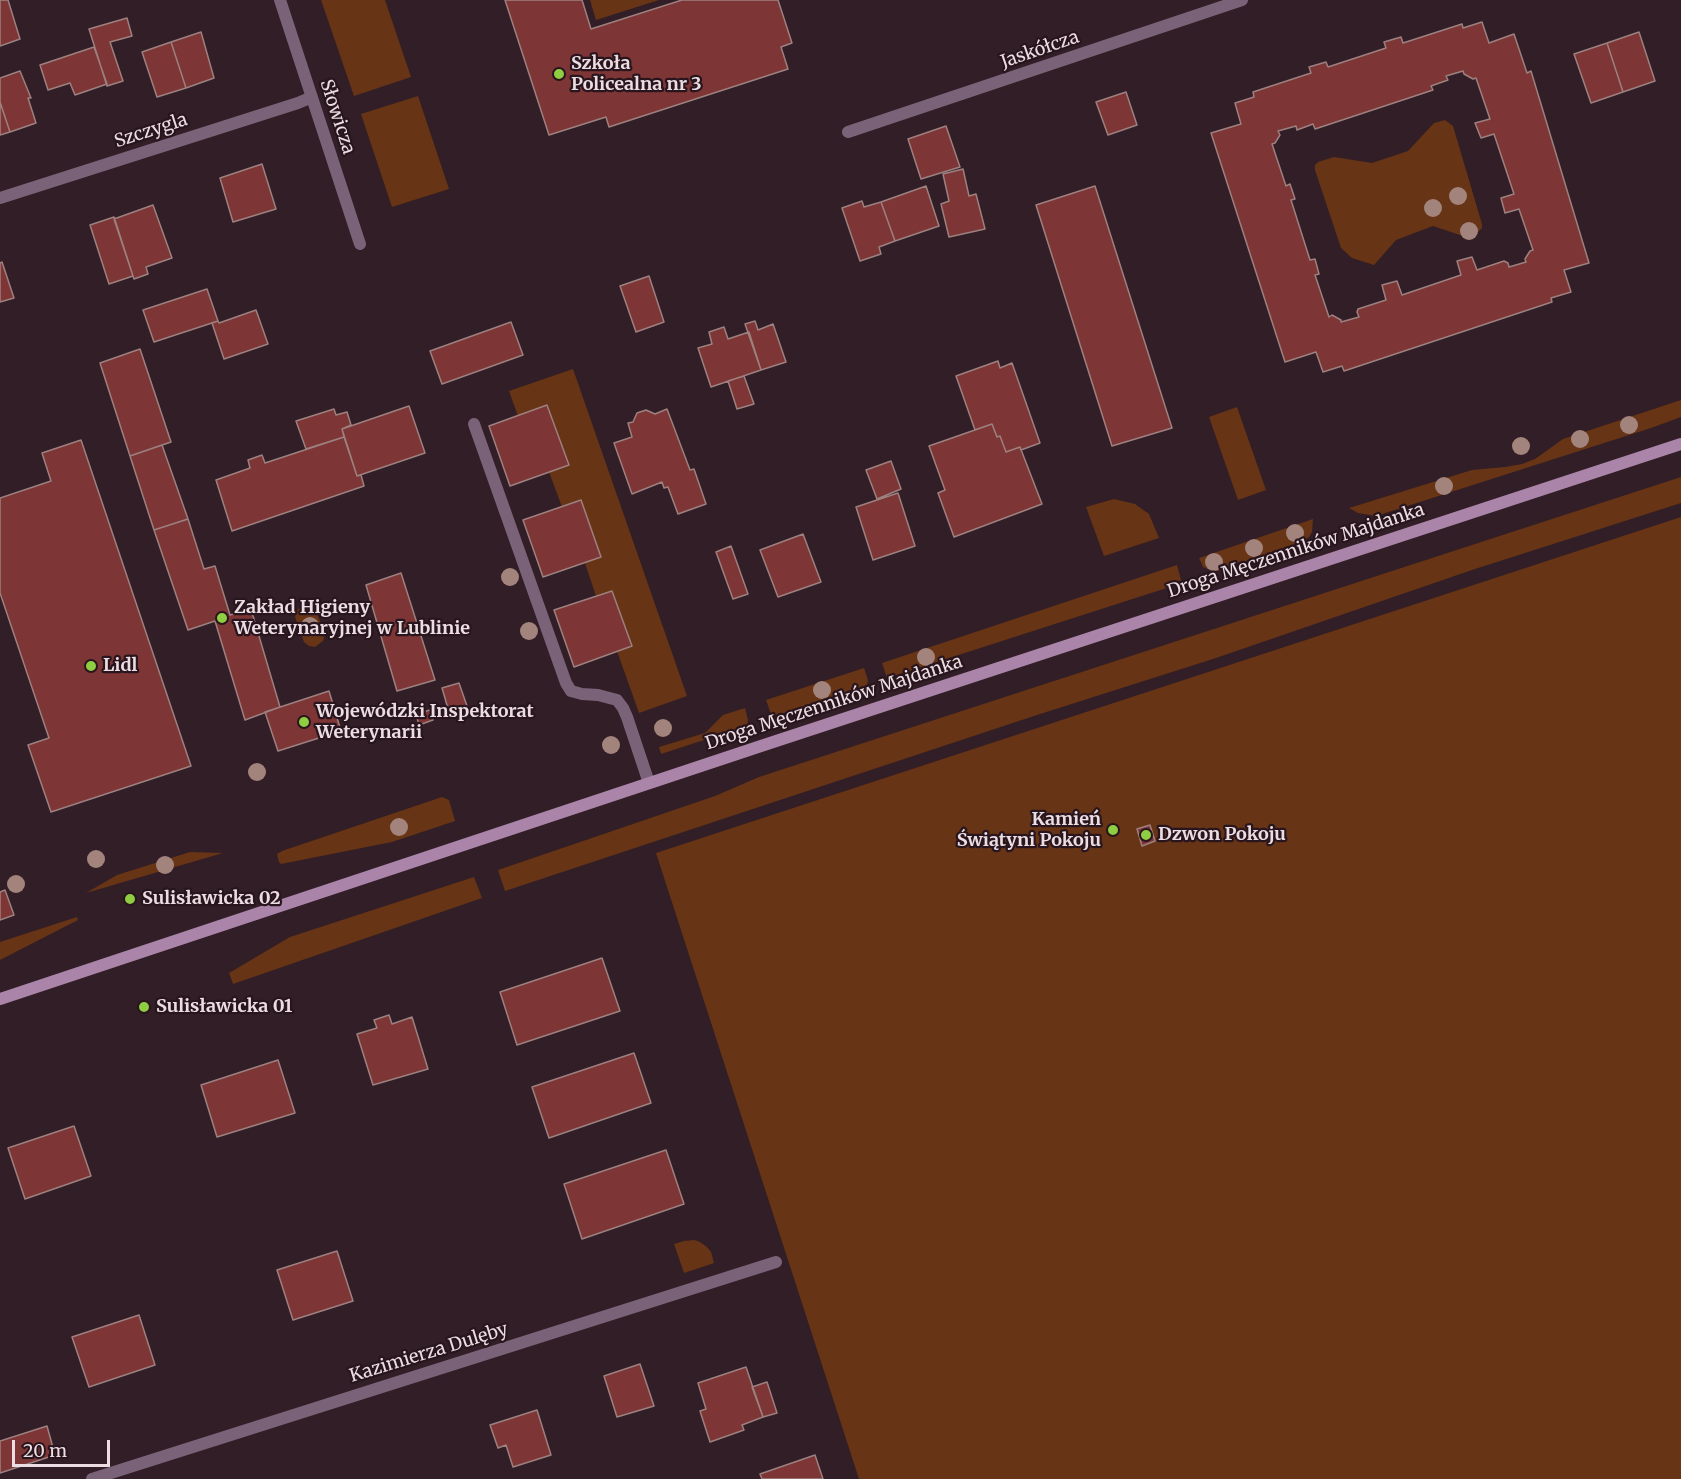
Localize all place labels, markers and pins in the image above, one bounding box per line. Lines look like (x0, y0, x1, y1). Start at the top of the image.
place label: Szkoła Policealna nr 3 (571, 53, 702, 96)
marker: Szkoła Policealna nr 3 (552, 67, 566, 81)
place label: Zakład Higieny Weterynaryjnej w Lublinie (234, 597, 470, 640)
marker: Zakład Higieny Weterynaryjnej w Lublinie (215, 611, 229, 625)
place label: Lidl (103, 655, 137, 677)
marker: Lidl (84, 659, 98, 673)
place label: Wojewódzki Inspektorat Weterynarii (316, 701, 534, 744)
marker: Wojewódzki Inspektorat Weterynarii (297, 715, 311, 729)
place label: Kamień Świątyni Pokoju (957, 809, 1101, 852)
marker: Kamień Świątyni Pokoju (1106, 823, 1120, 837)
place label: Dzwon Pokoju (1158, 824, 1286, 846)
marker: Dzwon Pokoju (1139, 828, 1153, 842)
place label: Sulisławicka 02 (142, 888, 281, 910)
marker: Sulisławicka 02 (123, 892, 137, 906)
place label: Sulisławicka 01 (156, 996, 292, 1018)
marker: Sulisławicka 01 (137, 1000, 151, 1014)

